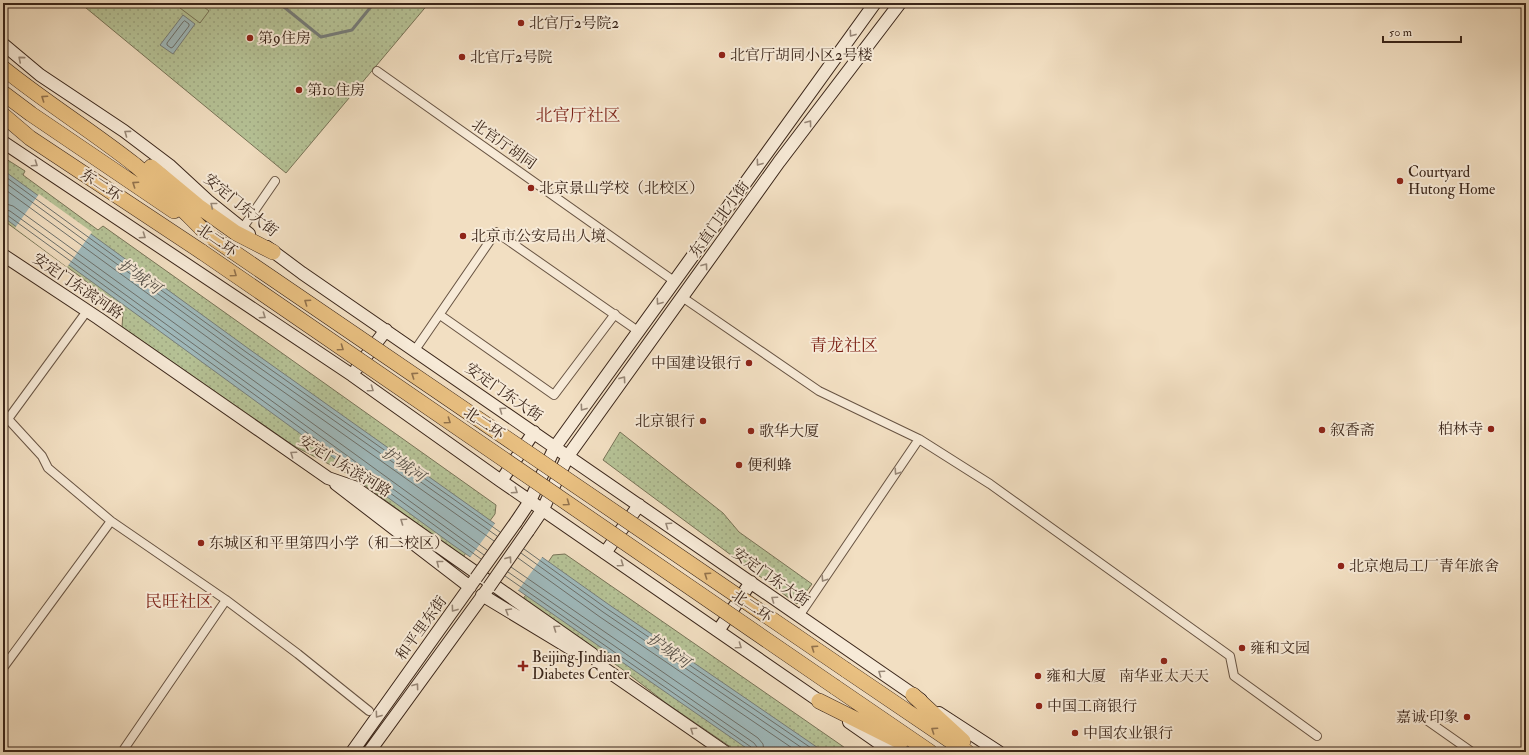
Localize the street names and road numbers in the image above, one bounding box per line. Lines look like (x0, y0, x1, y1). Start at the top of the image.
street label: 北官厅胡同 (468, 115, 540, 174)
street label: 东二环 (77, 165, 125, 206)
street label: 安定门东大街 (200, 170, 282, 241)
street label: 东直门北小街 (685, 177, 754, 261)
street label: 北二环 (193, 220, 241, 261)
street label: 安定门东滨河路 (29, 249, 127, 324)
street label: 安定门东大街 (461, 359, 546, 426)
street label: 北二环 (460, 403, 508, 444)
street label: 安定门东滨河路 (295, 431, 395, 502)
street label: 安定门东大街 (728, 544, 813, 611)
street label: 北二环 (728, 586, 776, 627)
street label: 和平里东街 (392, 592, 451, 664)

